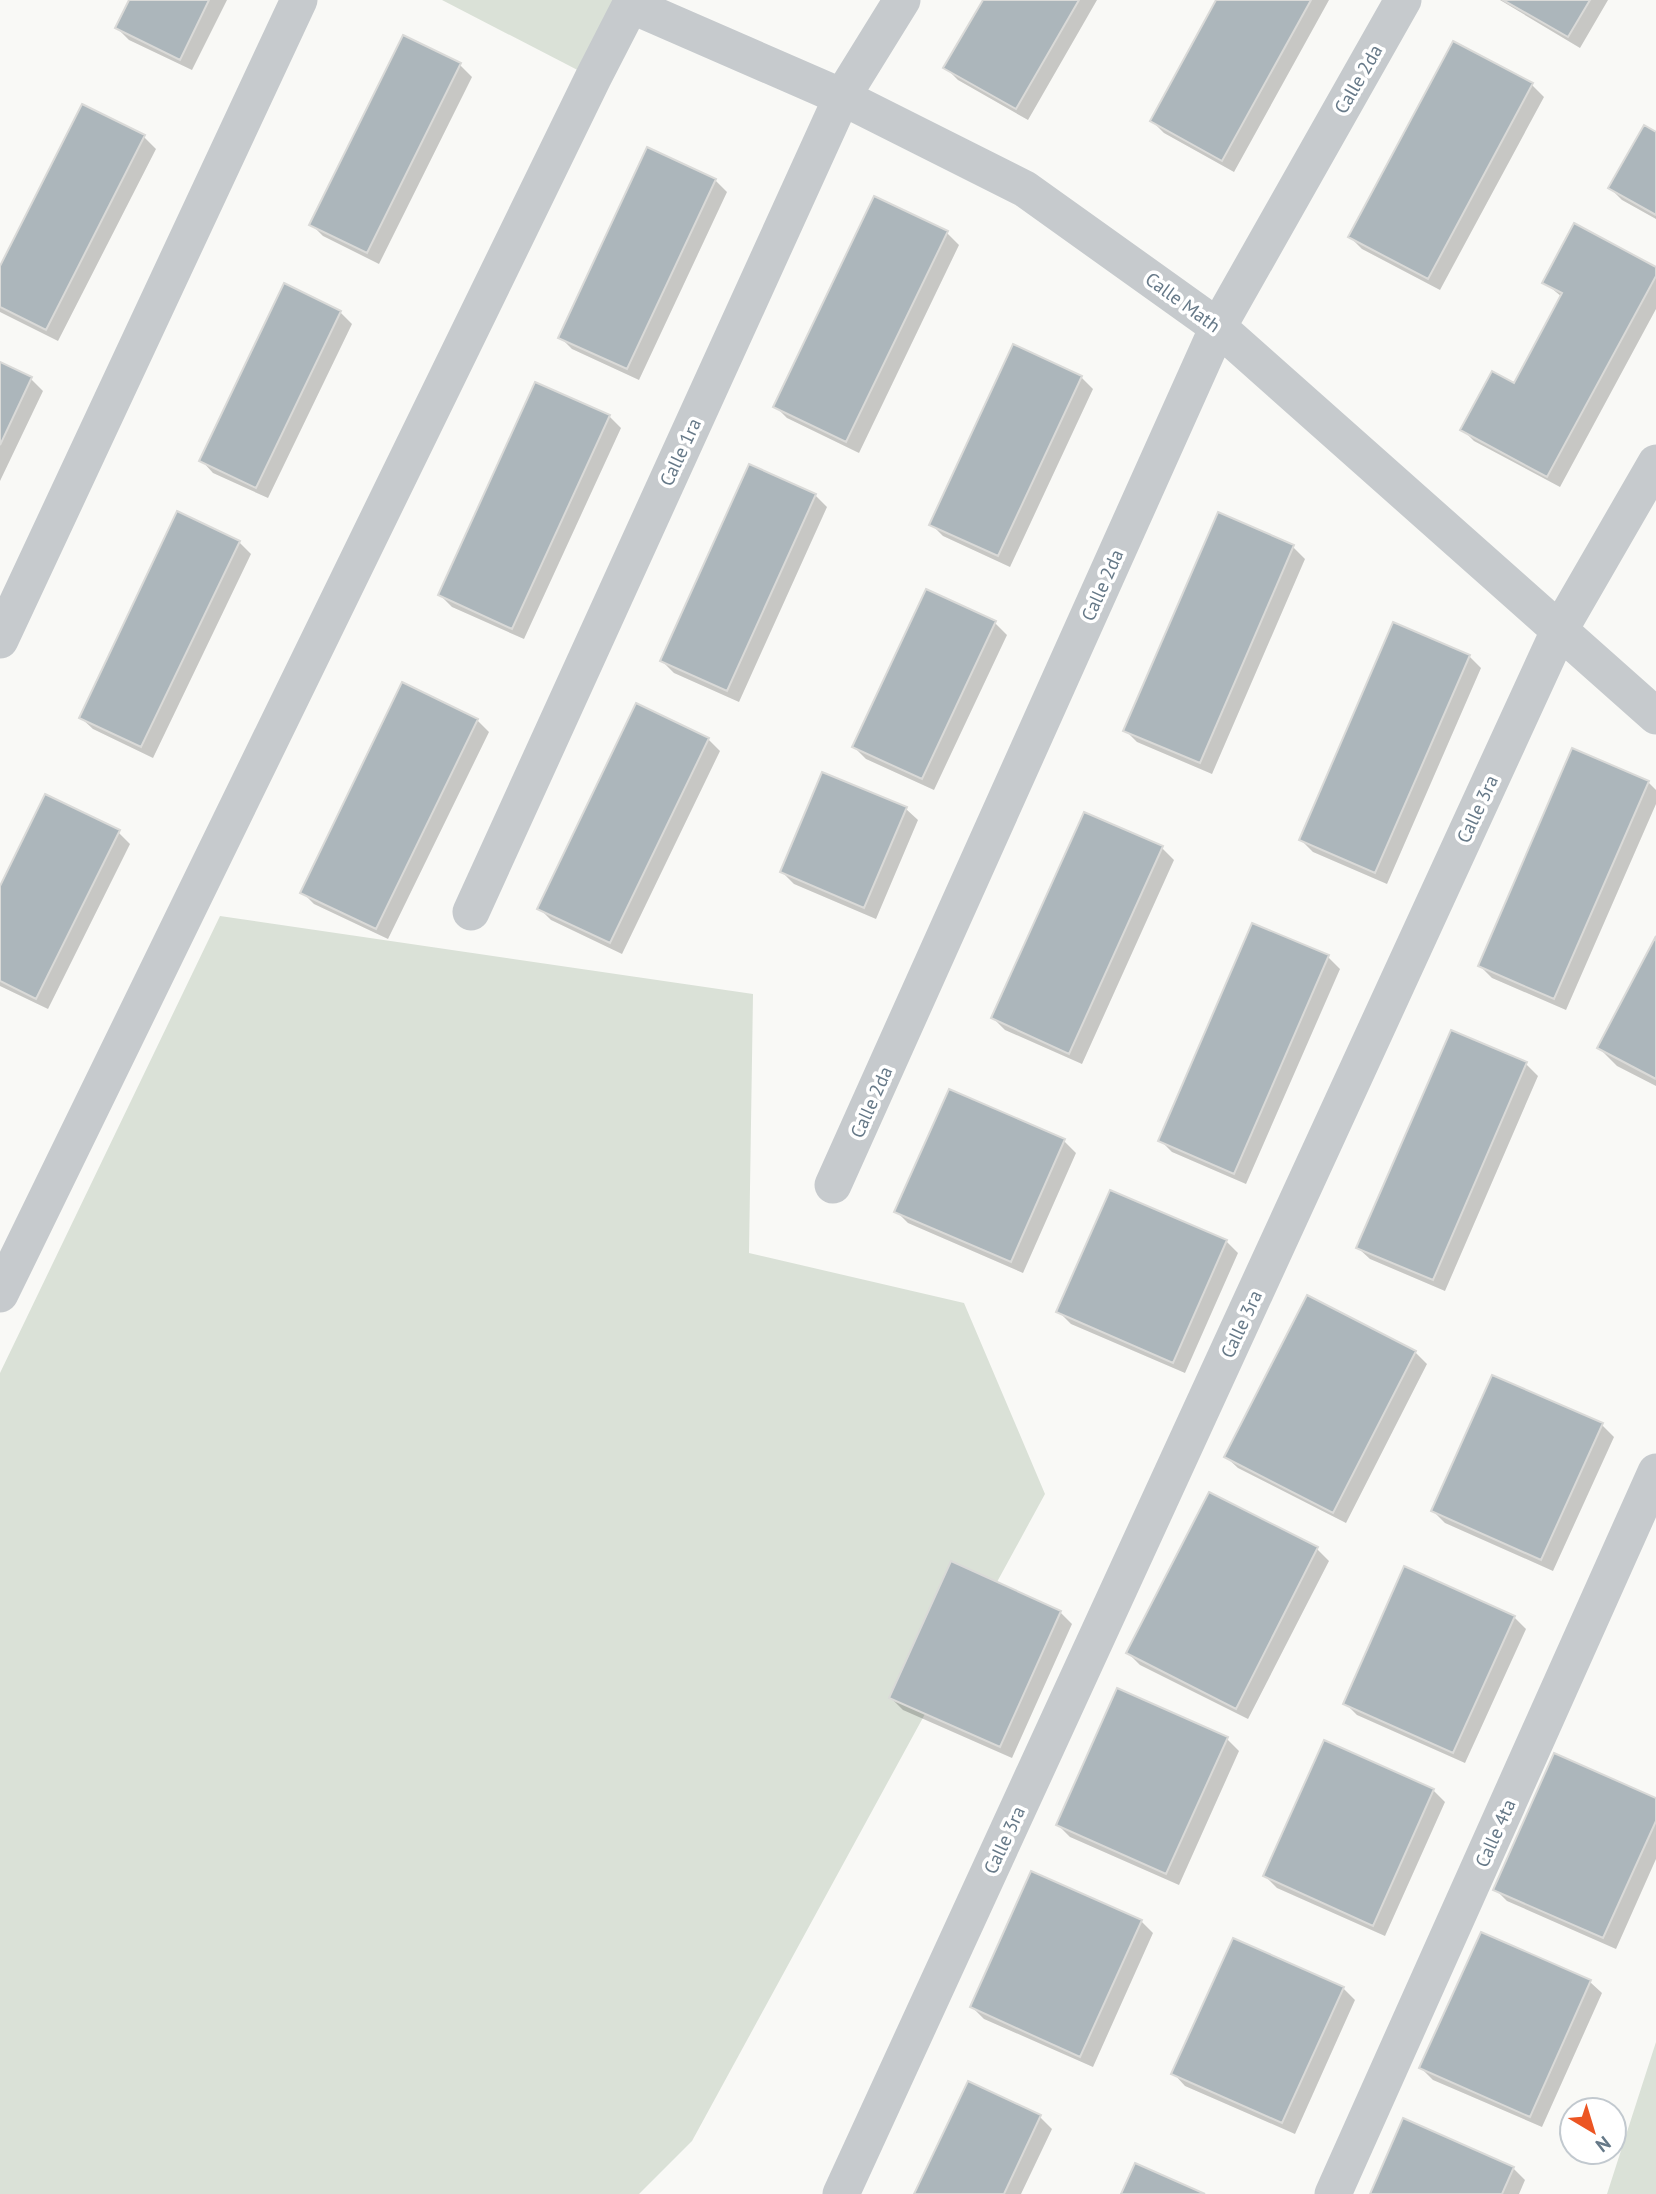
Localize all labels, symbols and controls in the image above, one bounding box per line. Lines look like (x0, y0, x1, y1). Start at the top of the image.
street label: Calle 2da (1329, 40, 1387, 118)
street label: Calle Math (1141, 267, 1225, 337)
street label: Calle 1ra (654, 414, 706, 490)
street label: Calle 2da (1076, 546, 1128, 624)
street label: Calle 3ra (1451, 771, 1503, 847)
street label: Calle 2da (845, 1063, 897, 1141)
street label: Calle 3ra (1215, 1286, 1267, 1362)
street label: Calle 4ta (1469, 1795, 1521, 1871)
street label: Calle 3ra (978, 1802, 1030, 1878)
north arrow (1558, 2096, 1628, 2166)
text: N (1591, 2131, 1616, 2158)

